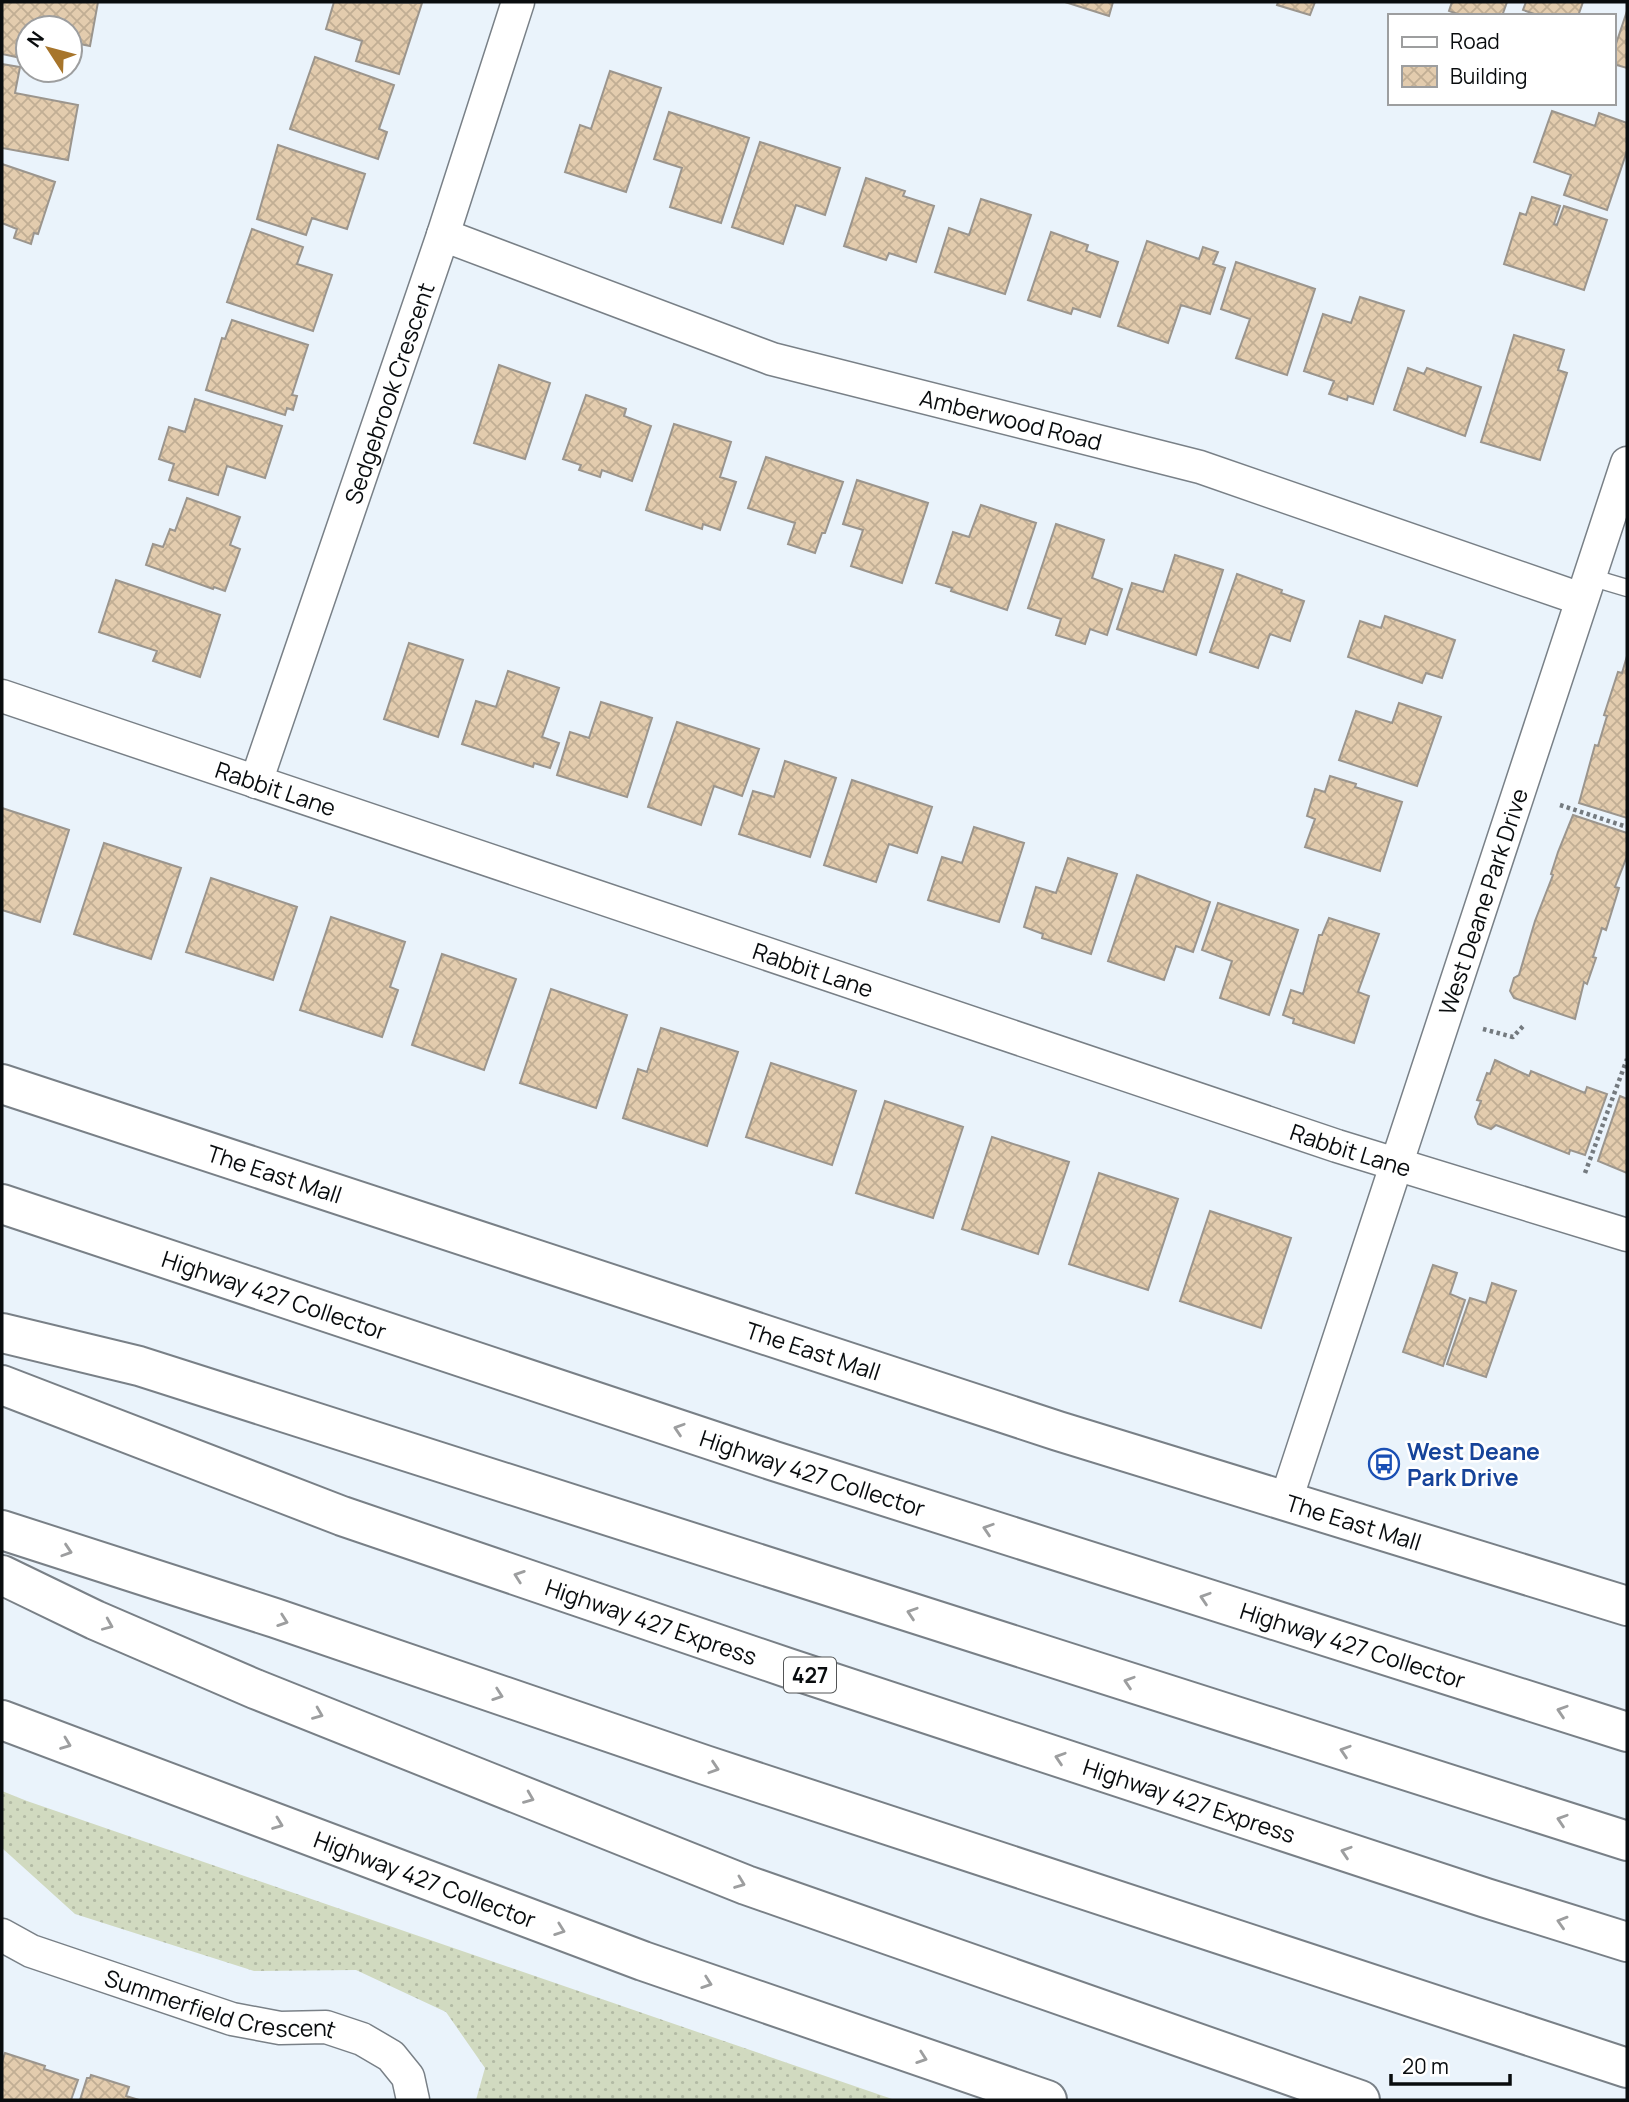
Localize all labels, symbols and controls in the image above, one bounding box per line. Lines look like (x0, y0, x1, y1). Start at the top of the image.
north arrow (14, 14, 84, 84)
legend (1388, 14, 1615, 105)
text: N (21, 26, 50, 52)
text: Road (1450, 27, 1500, 55)
text: Building (1450, 62, 1527, 90)
street label: Sedgebrook Crescent (336, 278, 442, 508)
street label: Amberwood Road (916, 381, 1105, 458)
street label: Rabbit Lane (211, 753, 340, 823)
street label: West Deane Park Drive (1431, 784, 1535, 1019)
street label: Rabbit Lane (749, 934, 878, 1005)
street label: Rabbit Lane (1286, 1115, 1415, 1184)
street label: The East Mall (203, 1137, 346, 1211)
street label: Highway 427 Collector (158, 1242, 391, 1347)
street label: The East Mall (742, 1314, 885, 1388)
street label: Highway 427 Collector (696, 1421, 929, 1524)
one-way arrow (673, 1423, 685, 1437)
place label: West Deane Park Drive (1407, 1435, 1540, 1493)
bus stop icon: West Deane Park Drive (1367, 1447, 1401, 1481)
street label: The East Mall (1282, 1486, 1425, 1558)
one-way arrow (983, 1523, 995, 1537)
one-way arrow (60, 1542, 72, 1557)
one-way arrow (513, 1570, 525, 1584)
street label: Highway 427 Express (541, 1570, 761, 1672)
one-way arrow (1200, 1592, 1212, 1606)
street label: Highway 427 Collector (1236, 1594, 1470, 1696)
one-way arrow (906, 1607, 918, 1622)
one-way arrow (276, 1613, 289, 1627)
one-way arrow (101, 1617, 113, 1631)
road number: 427 (784, 1658, 836, 1692)
one-way arrow (1123, 1676, 1135, 1691)
one-way arrow (492, 1686, 504, 1701)
one-way arrow (311, 1705, 323, 1719)
one-way arrow (1557, 1705, 1569, 1719)
one-way arrow (59, 1736, 71, 1750)
one-way arrow (1340, 1745, 1352, 1759)
street label: Highway 427 Express (1079, 1750, 1299, 1850)
one-way arrow (1054, 1751, 1066, 1766)
one-way arrow (707, 1760, 719, 1774)
one-way arrow (522, 1790, 534, 1804)
one-way arrow (1556, 1814, 1569, 1828)
one-way arrow (272, 1816, 284, 1830)
street label: Highway 427 Collector (310, 1823, 541, 1935)
one-way arrow (1340, 1846, 1352, 1860)
one-way arrow (733, 1874, 745, 1888)
one-way arrow (1556, 1916, 1569, 1930)
one-way arrow (554, 1922, 566, 1936)
street label: Summerfield Crescent (101, 1961, 340, 2045)
one-way arrow (701, 1975, 713, 1989)
scale bar (1391, 2042, 1510, 2086)
one-way arrow (915, 2050, 927, 2064)
text: 20 m (1402, 2052, 1449, 2080)

